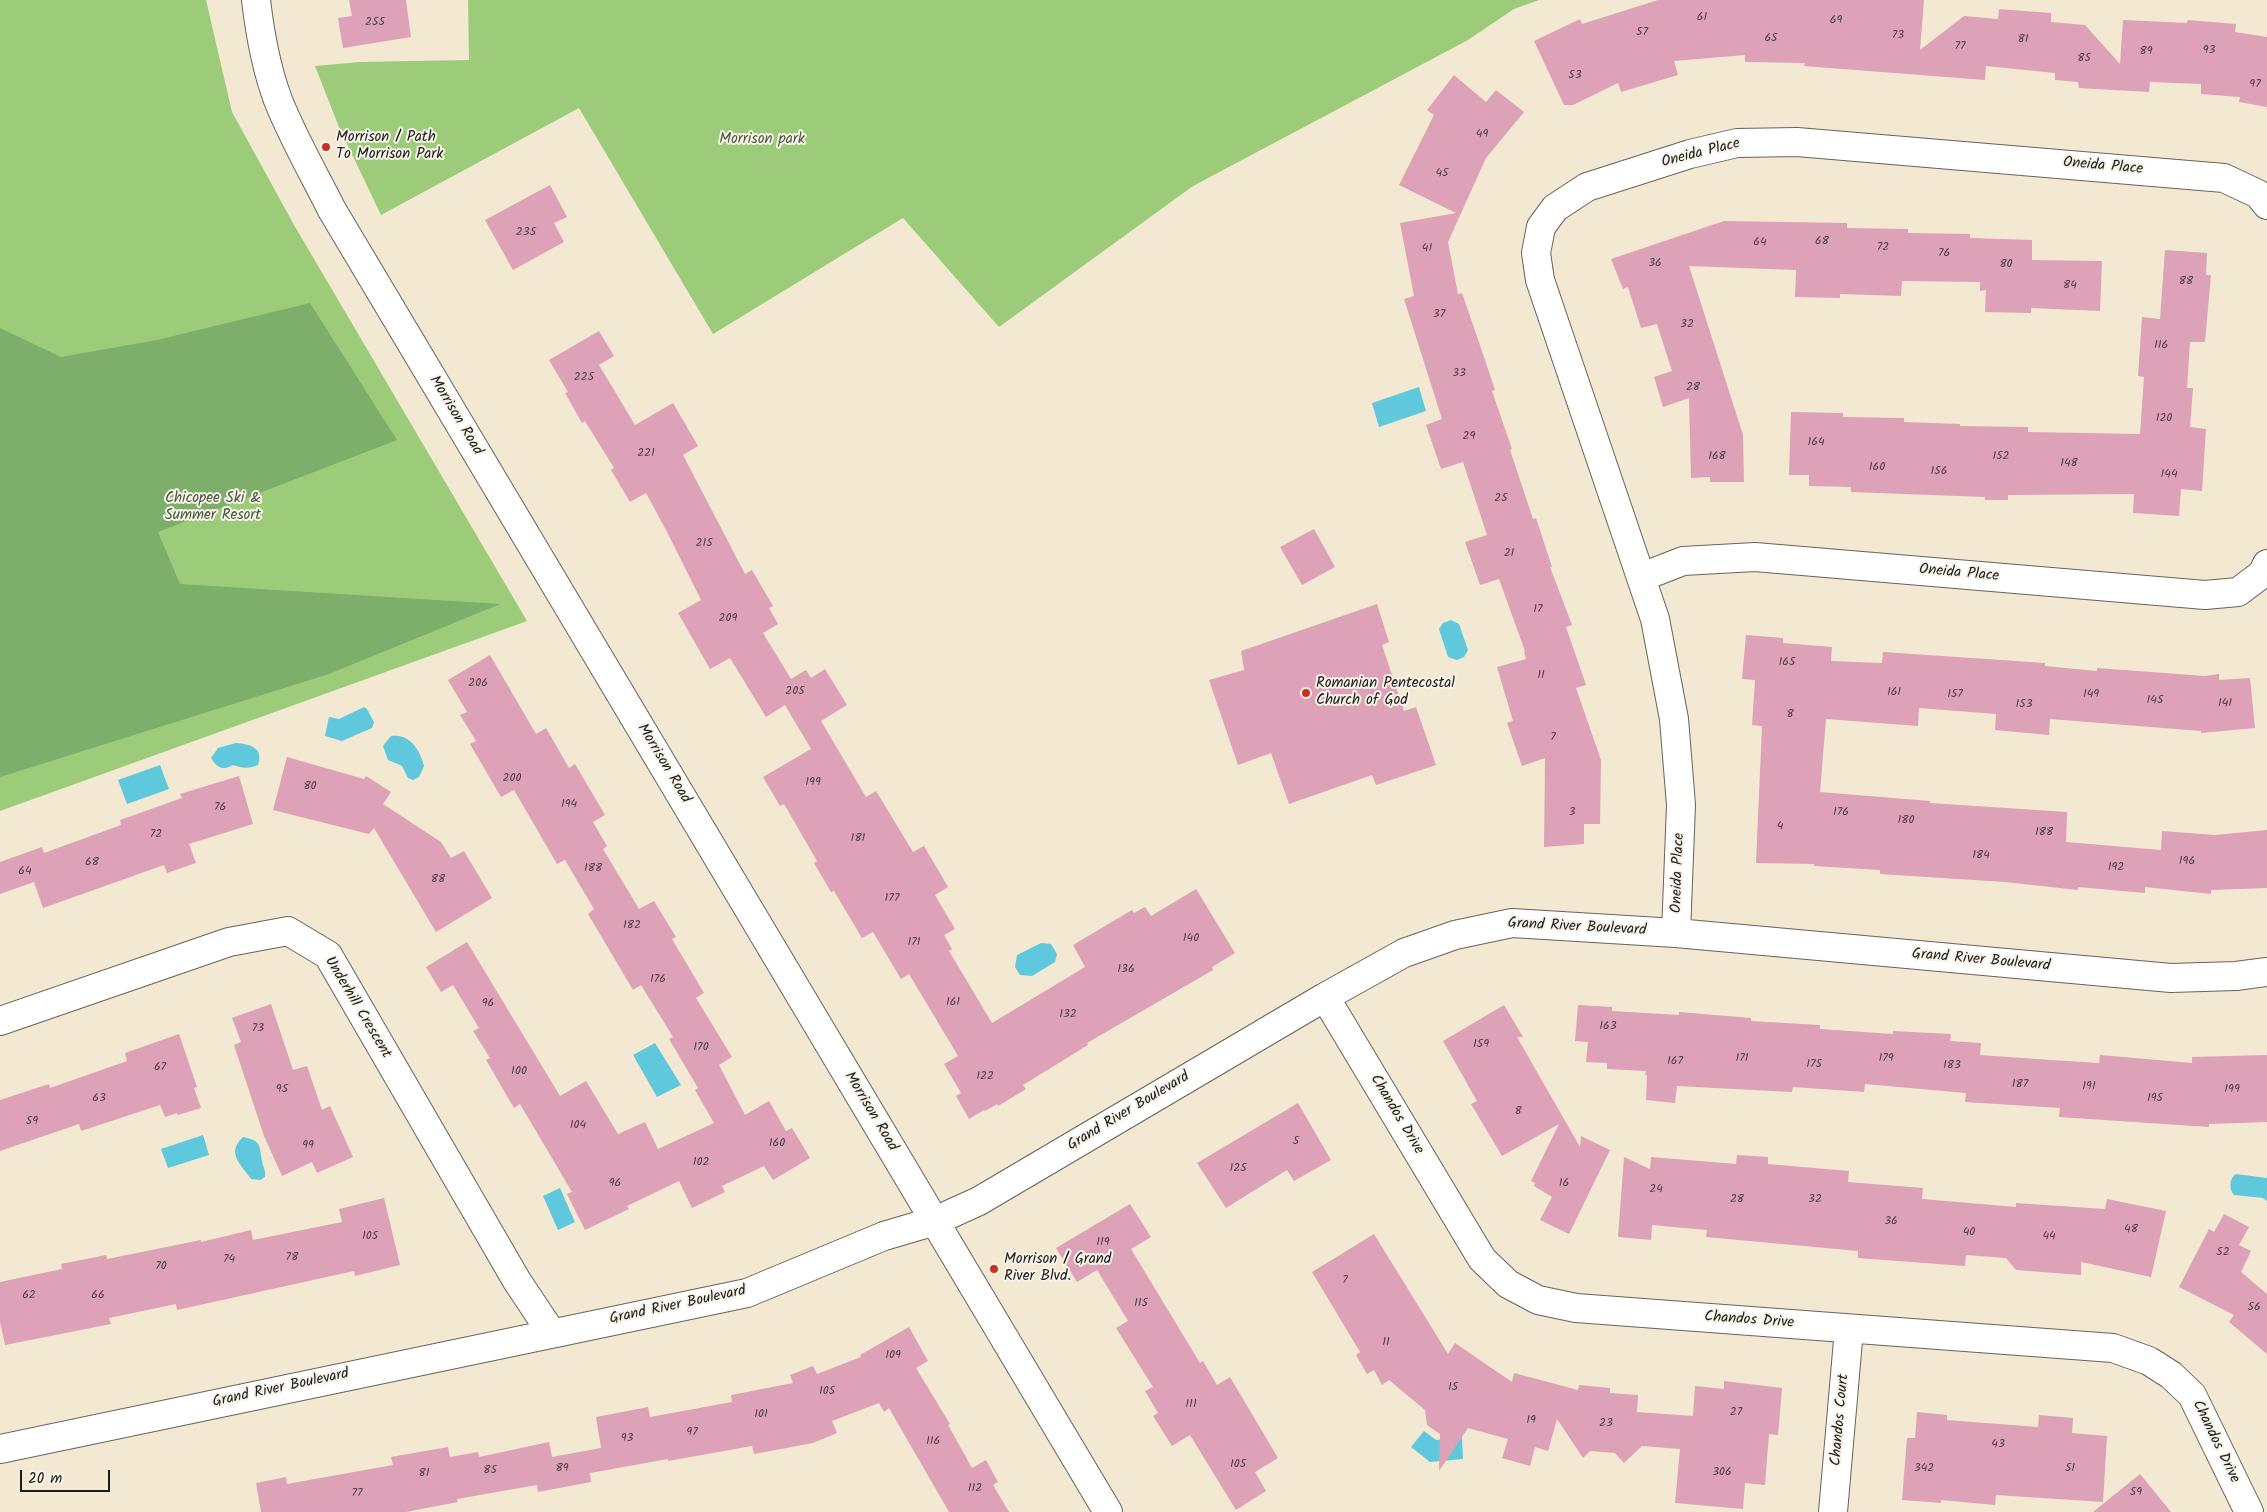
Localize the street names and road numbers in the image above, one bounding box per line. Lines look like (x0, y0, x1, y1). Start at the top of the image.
street label: Oneida Place (1660, 136, 1742, 172)
street label: Oneida Place (2062, 155, 2144, 179)
street label: Morrison Road (424, 373, 486, 459)
street label: Oneida Place (1918, 562, 2000, 586)
street label: Morrison Road (632, 721, 694, 807)
street label: Oneida Place (1669, 833, 1689, 913)
street label: Grand River Boulevard (1507, 915, 1647, 941)
street label: Grand River Boulevard (1911, 946, 2051, 976)
street label: Underhill Crescent (320, 954, 394, 1062)
street label: Morrison Road (839, 1069, 901, 1155)
street label: Grand River Boulevard (1065, 1069, 1193, 1155)
street label: Chandos Drive (1365, 1072, 1427, 1158)
street label: Grand River Boulevard (608, 1283, 748, 1329)
street label: Chandos Drive (1703, 1309, 1795, 1333)
street label: Grand River Boulevard (211, 1366, 351, 1412)
street label: Chandos Court (1828, 1373, 1854, 1467)
street label: Chandos Drive (2187, 1398, 2243, 1486)

